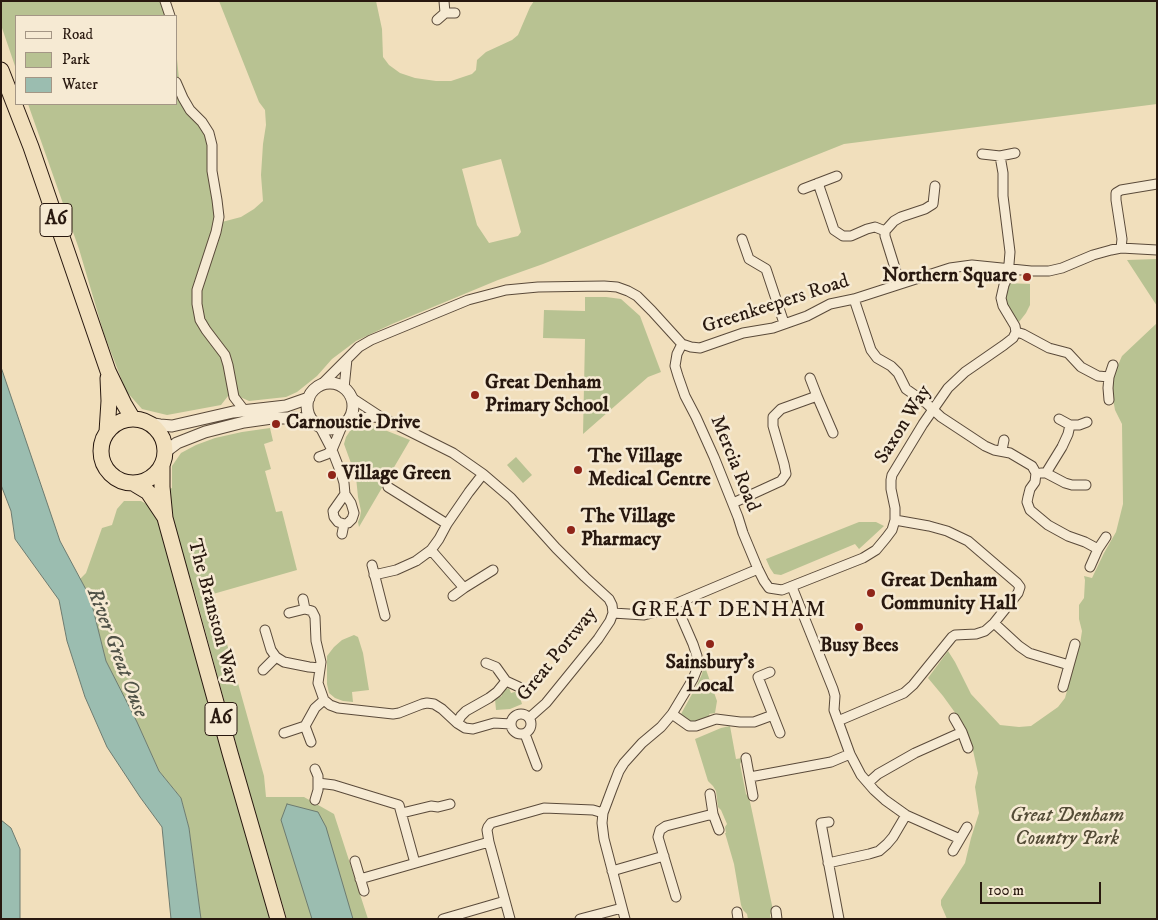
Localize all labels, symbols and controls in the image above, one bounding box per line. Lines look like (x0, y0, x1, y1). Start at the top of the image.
legend (15, 15, 178, 105)
text: Road (62, 25, 93, 44)
text: Park (62, 50, 90, 69)
text: Water (62, 75, 98, 94)
road number: A6 (40, 204, 72, 236)
place label: Northern Square (882, 265, 1017, 289)
street label: Greenkeepers Road (700, 270, 852, 340)
marker: Northern Square (1021, 271, 1033, 283)
place label: Great Denham Primary School (485, 372, 609, 419)
street label: Saxon Way (870, 381, 938, 469)
marker: Great Denham Primary School (469, 389, 481, 401)
place label: Carnoustie Drive (286, 412, 420, 436)
street label: Mercia Road (704, 412, 764, 516)
marker: Carnoustie Drive (270, 418, 282, 430)
place label: The Village Medical Centre (588, 446, 711, 493)
place label: Village Green (342, 463, 451, 487)
marker: The Village Medical Centre (572, 464, 584, 476)
marker: Village Green (326, 469, 338, 481)
place label: The Village Pharmacy (581, 506, 675, 553)
marker: The Village Pharmacy (565, 524, 577, 536)
street label: The Branston Way (181, 537, 243, 687)
place label: Great Denham Community Hall (881, 570, 1017, 617)
water label: River Great Ouse (80, 585, 152, 721)
marker: Great Denham Community Hall (865, 587, 877, 599)
district label: GREAT DENHAM (630, 598, 828, 624)
street label: Great Portway (513, 603, 603, 707)
marker: Busy Bees (853, 621, 865, 633)
place label: Busy Bees (820, 635, 898, 659)
marker: Sainsbury's Local (704, 638, 716, 650)
place label: Sainsbury's Local (665, 652, 755, 699)
road number: A6 (205, 702, 237, 736)
park label: Great Denham Country Park (1010, 805, 1124, 852)
scale bar (983, 872, 1104, 904)
text: 100 m (988, 881, 1024, 900)

